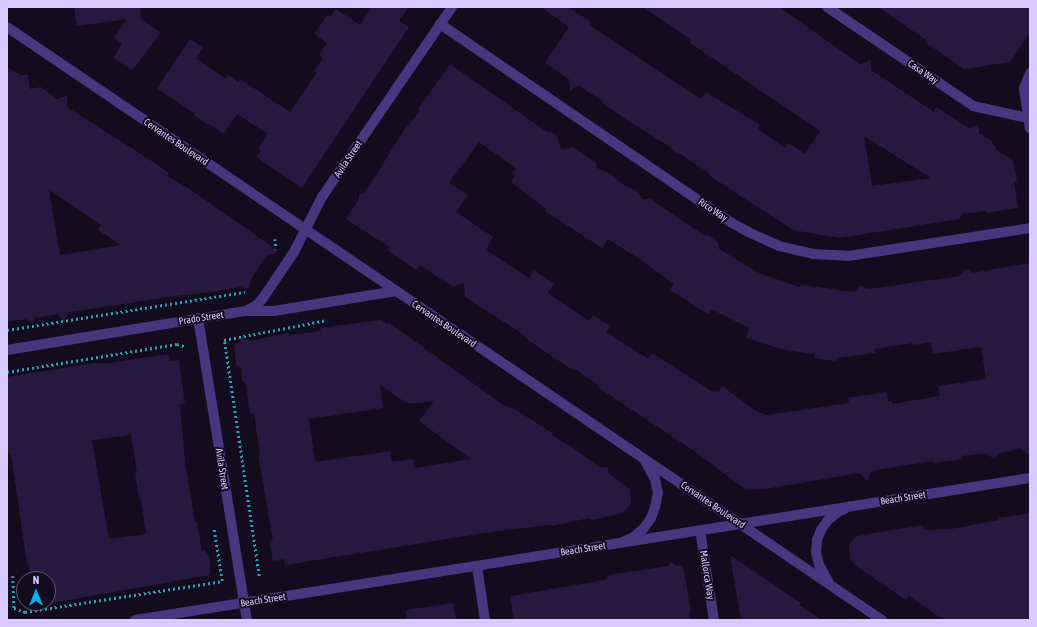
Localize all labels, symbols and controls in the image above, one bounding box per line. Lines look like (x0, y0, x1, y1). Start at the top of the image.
street label: Casa Way (905, 57, 941, 87)
street label: Cervantes Boulevard (141, 116, 211, 168)
street label: Avila Street (331, 138, 365, 180)
street label: Rico Way (696, 196, 730, 224)
street label: Cervantes Boulevard (409, 298, 479, 350)
street label: Prado Street (178, 309, 224, 327)
street label: Avila Street (213, 447, 231, 491)
street label: Cervantes Boulevard (678, 479, 748, 531)
street label: Beach Street (879, 488, 927, 508)
street label: Beach Street (559, 539, 607, 559)
street label: Mallorca Way (697, 550, 717, 600)
north arrow (16, 571, 56, 611)
text: N (33, 574, 39, 586)
street label: Beach Street (239, 590, 287, 610)

